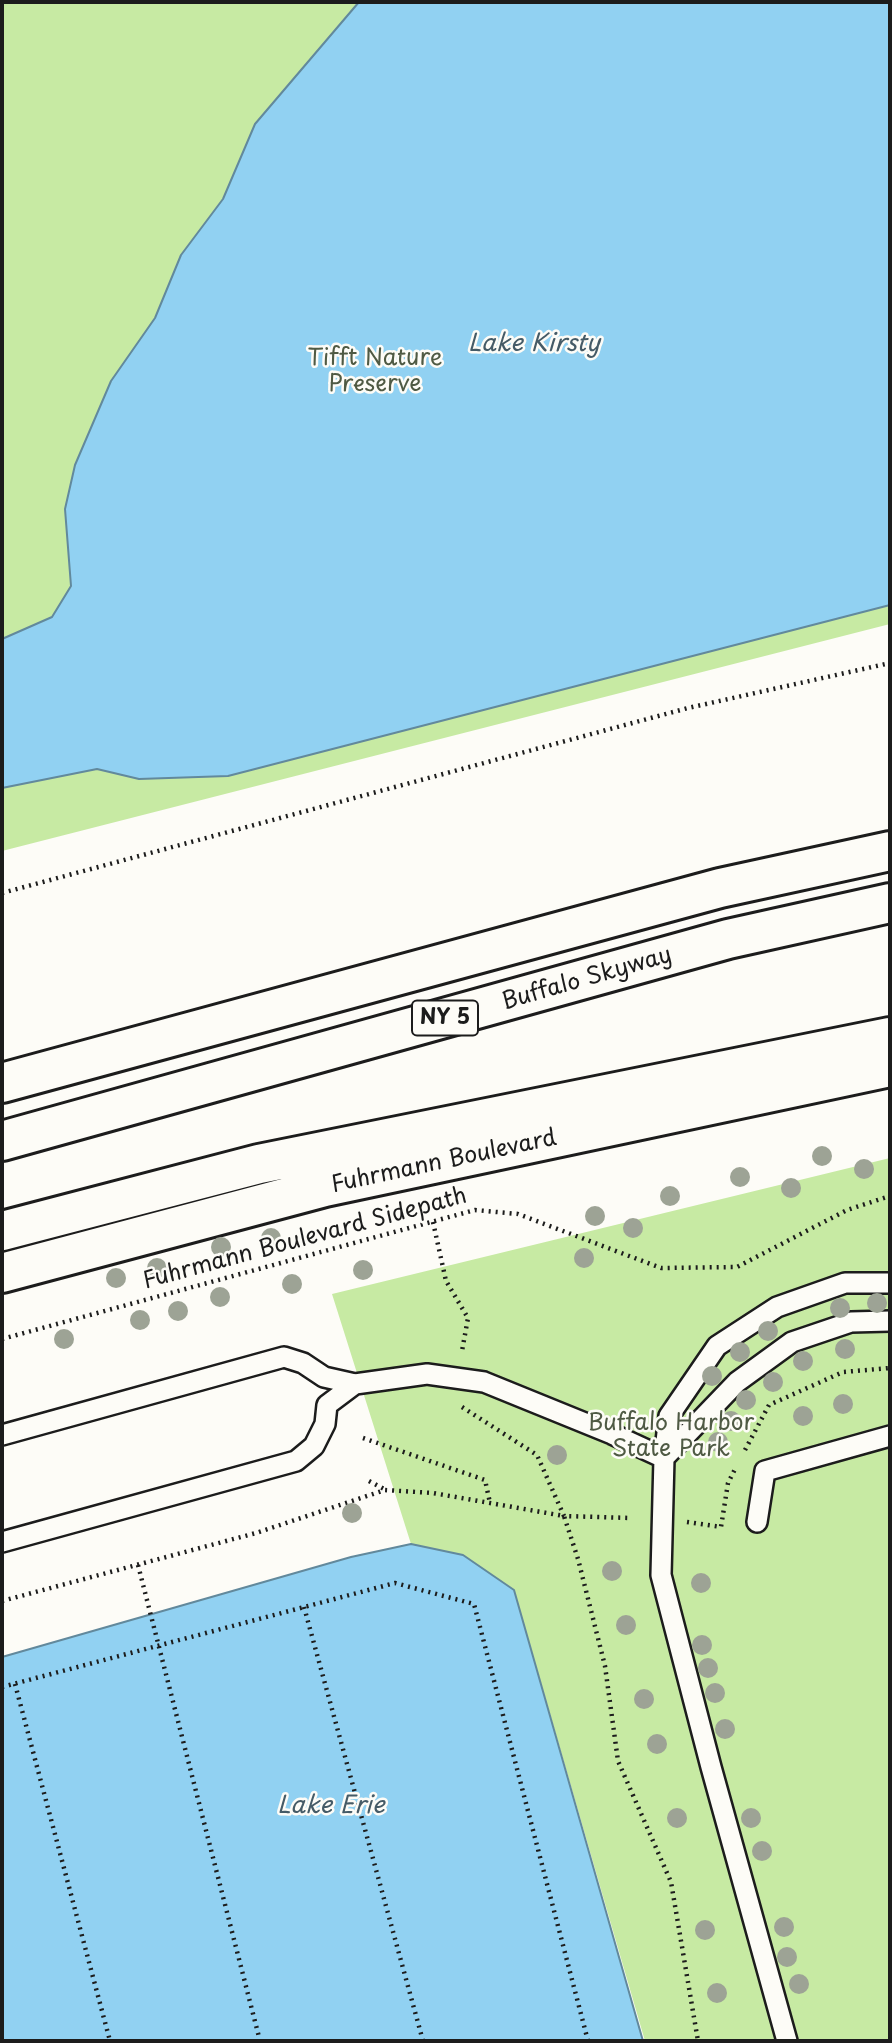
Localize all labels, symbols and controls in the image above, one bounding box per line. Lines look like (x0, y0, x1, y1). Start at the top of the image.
water label: Lake Kirsty (468, 330, 600, 358)
park label: Tifft Nature Preserve (308, 345, 442, 399)
street label: Buffalo Skyway (499, 942, 675, 1016)
road number: NY 5 (412, 1000, 478, 1036)
street label: Fuhrmann Boulevard (329, 1125, 559, 1199)
street label: Fuhrmann Boulevard Sidepath (140, 1182, 470, 1296)
park label: Buffalo Harbor State Park (588, 1410, 754, 1464)
water label: Lake Erie (277, 1792, 385, 1820)

